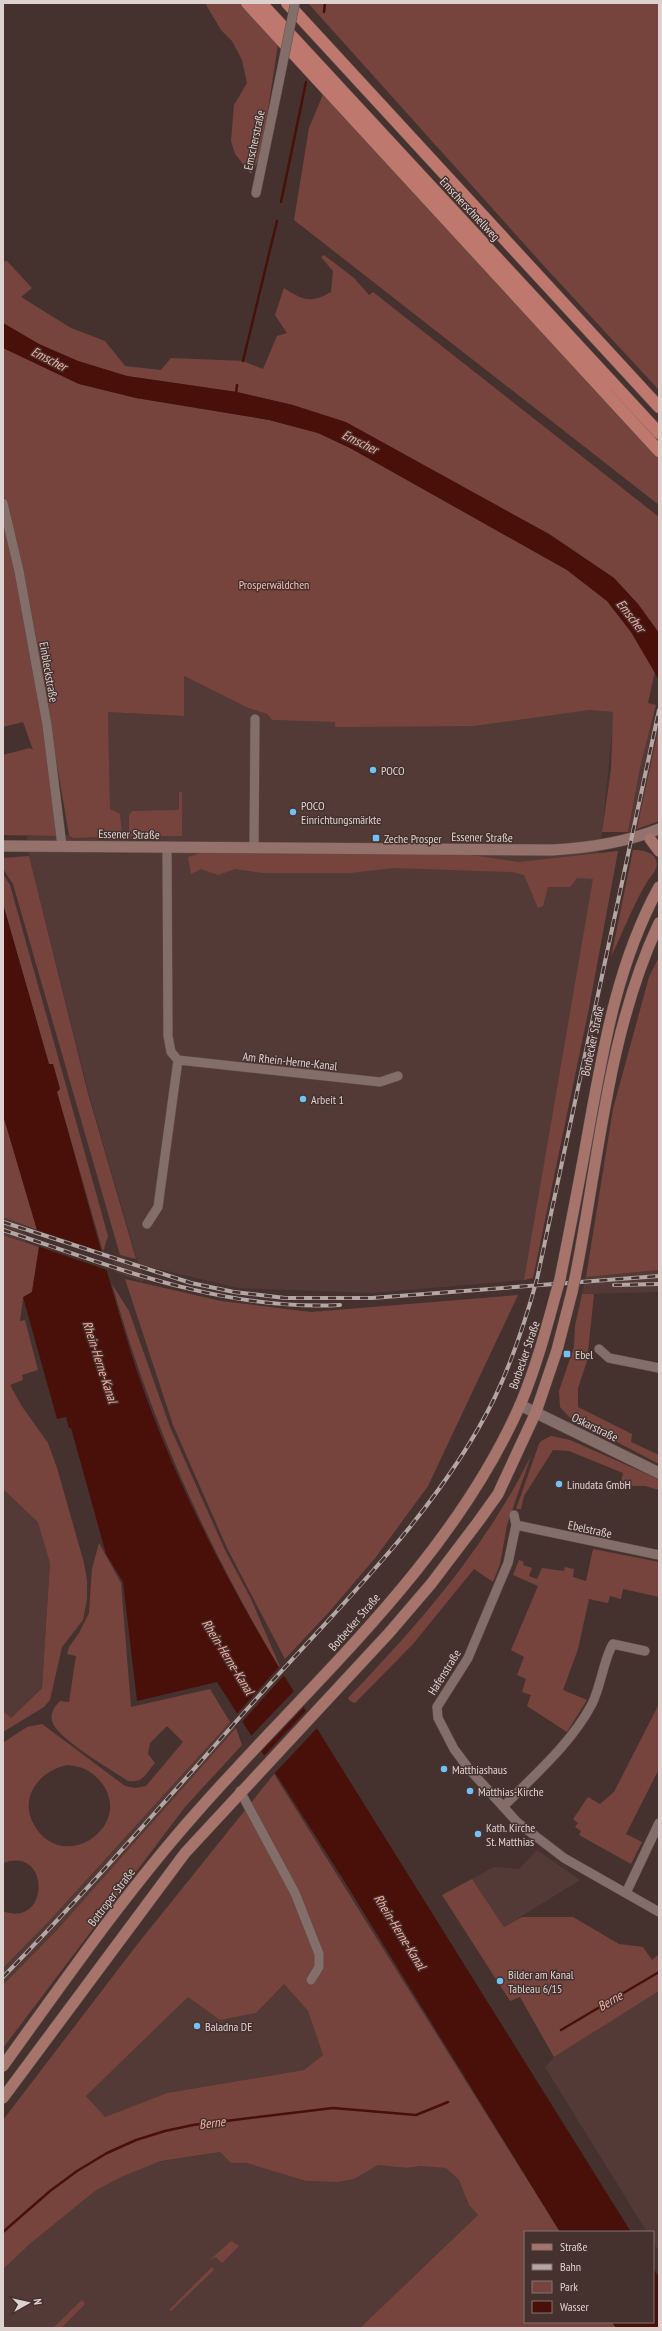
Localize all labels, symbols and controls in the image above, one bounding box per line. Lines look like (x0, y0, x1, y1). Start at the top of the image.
street label: Emscherstraße (240, 109, 268, 171)
street label: Emscherschnellweg (437, 174, 503, 244)
water label: Emscher (28, 343, 72, 376)
water label: Emscher (339, 426, 383, 459)
park label: Prosperwäldchen (239, 577, 309, 592)
water label: Emscher (613, 596, 651, 638)
street label: Einbleckstraße (36, 641, 62, 703)
place label: POCO (381, 763, 405, 778)
marker: POCO (368, 765, 378, 775)
place label: POCO Einrichtungsmärkte (301, 798, 381, 827)
marker: POCO Einrichtungsmärkte (288, 807, 298, 817)
street label: Essener Straße (98, 826, 160, 842)
street label: Essener Straße (451, 829, 513, 845)
place label: Zeche Prosper (384, 831, 443, 846)
marker: Zeche Prosper (371, 833, 381, 843)
street label: Borbecker Straße (577, 1005, 607, 1077)
street label: Am Rhein-Herne-Kanal (242, 1049, 338, 1073)
place label: Arbeit 1 (311, 1092, 344, 1107)
marker: Arbeit 1 (298, 1094, 308, 1104)
water label: Rhein-Herne-Kanal (79, 1319, 122, 1407)
street label: Borbecker Straße (505, 1319, 543, 1391)
place label: Ebel (575, 1347, 593, 1362)
marker: Ebel (562, 1349, 572, 1359)
street label: Oskarstraße (569, 1409, 621, 1445)
place label: Linudata GmbH (567, 1477, 631, 1492)
marker: Linudata GmbH (554, 1479, 564, 1489)
street label: Ebelstraße (567, 1517, 613, 1541)
street label: Borbecker Straße (325, 1590, 383, 1654)
water label: Rhein-Herne-Kanal (198, 1616, 259, 1700)
street label: Hafenstraße (424, 1646, 464, 1697)
place label: Matthiashaus (452, 1762, 507, 1777)
marker: Matthiashaus (439, 1764, 449, 1774)
place label: Matthias-Kirche (478, 1784, 544, 1799)
marker: Matthias-Kirche (465, 1786, 475, 1796)
place label: Kath. Kirche St. Matthias (486, 1820, 535, 1849)
marker: Kath. Kirche St. Matthias (473, 1829, 483, 1839)
street label: Bottroper Straße (84, 1865, 138, 1929)
water label: Rhein-Herne-Kanal (370, 1891, 431, 1975)
place label: Bilder am Kanal Tableau 6/15 (508, 1967, 574, 1996)
marker: Bilder am Kanal Tableau 6/15 (495, 1976, 505, 1986)
water label: Berne (594, 1986, 627, 2015)
place label: Baladna DE (205, 2019, 252, 2034)
marker: Baladna DE (192, 2021, 202, 2031)
water label: Berne (198, 2113, 228, 2133)
legend (524, 2231, 654, 2323)
text: Straße (560, 2239, 587, 2254)
text: Bahn (560, 2259, 581, 2274)
text: Park (560, 2279, 578, 2294)
north arrow (8, 2283, 48, 2323)
text: N (31, 2298, 45, 2306)
text: Wasser (560, 2299, 590, 2314)

